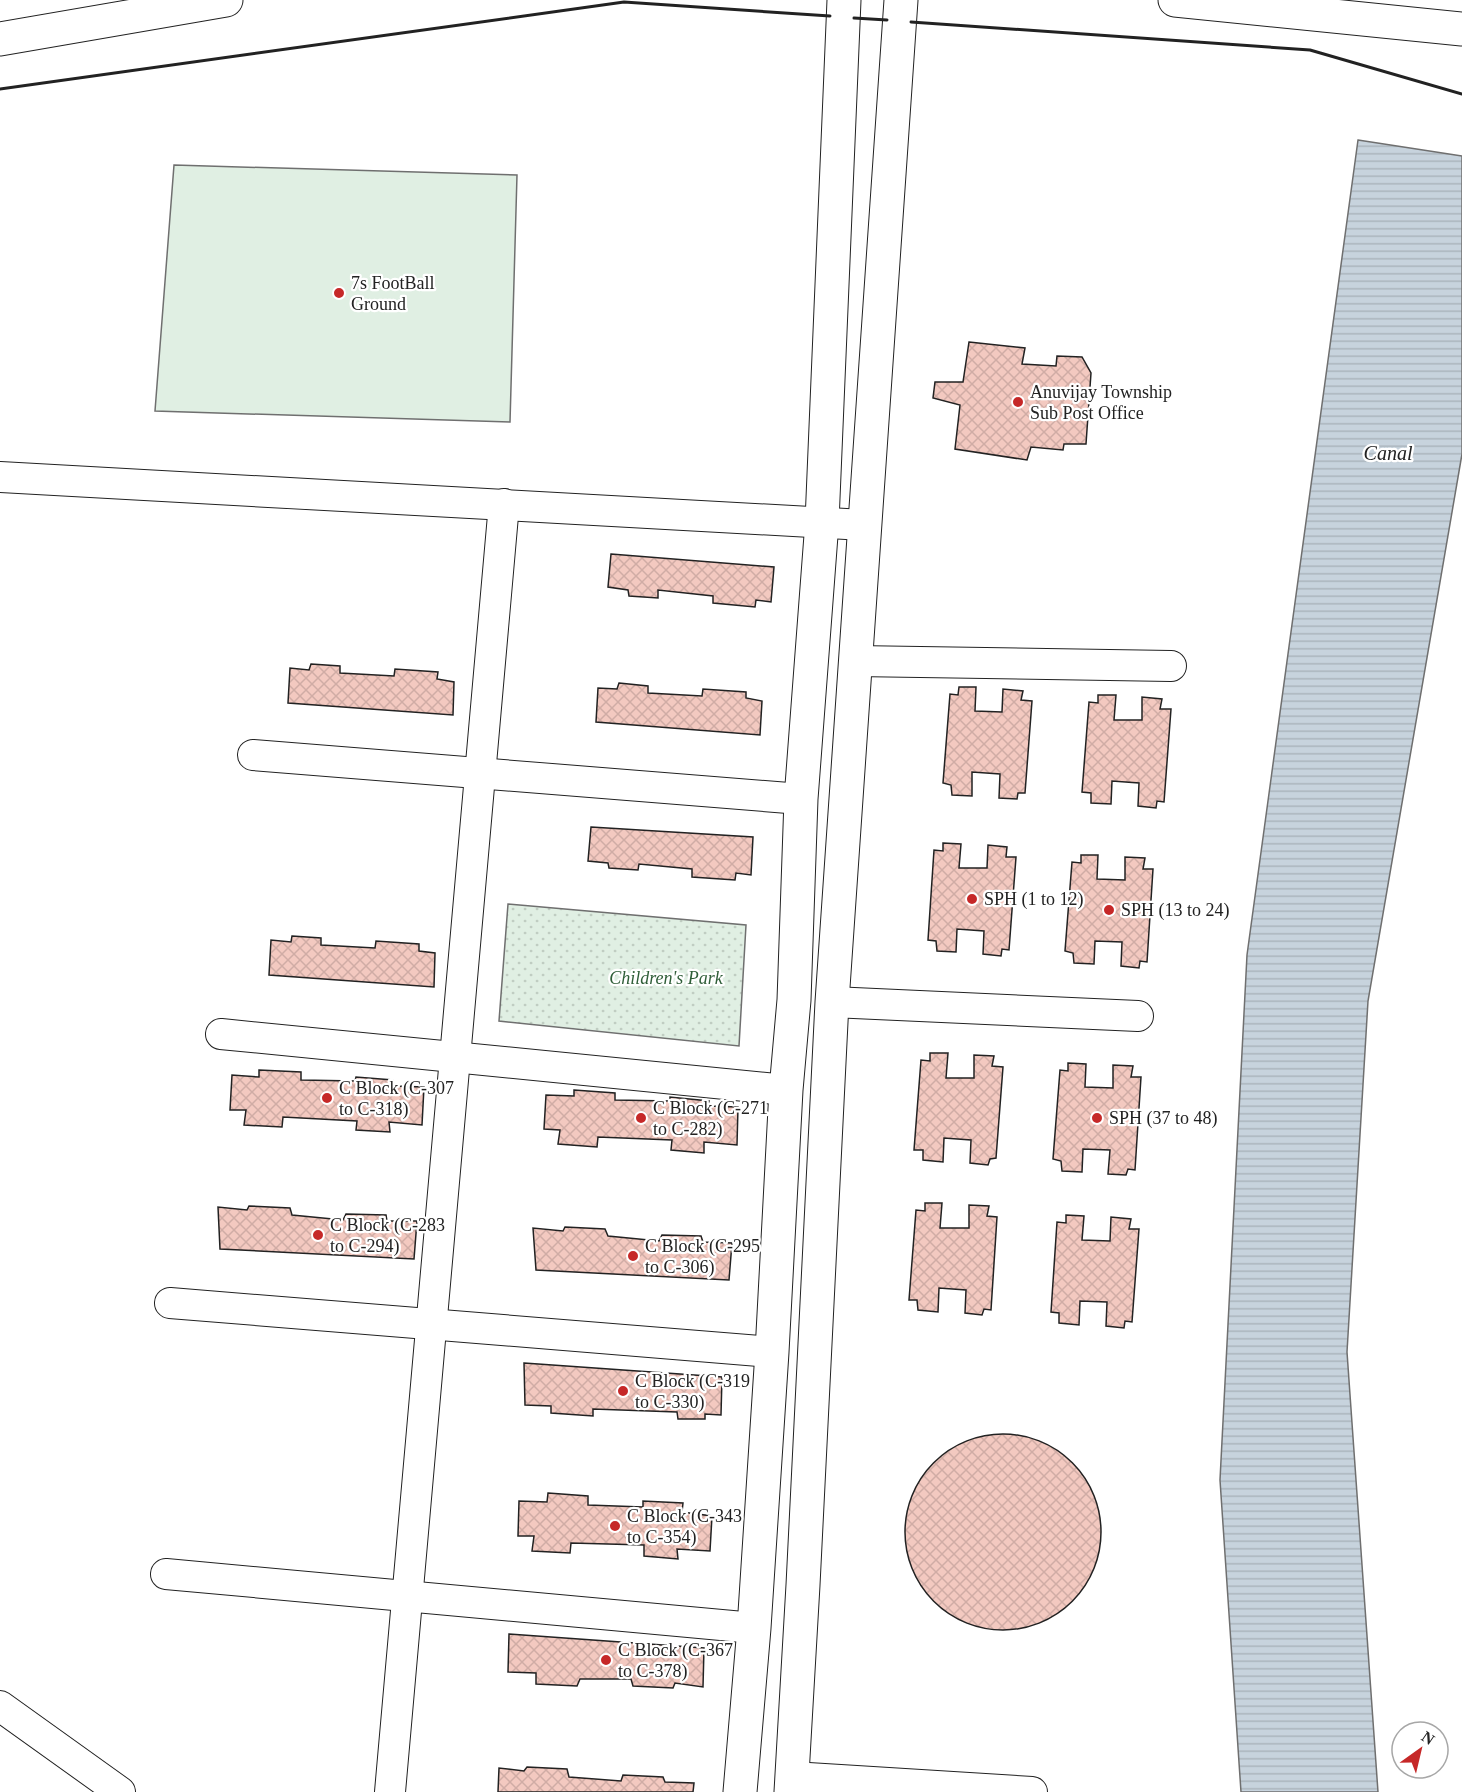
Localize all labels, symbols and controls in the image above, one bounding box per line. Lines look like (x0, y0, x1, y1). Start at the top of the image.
place label: 7s FootBall Ground (351, 273, 435, 314)
marker: 7s FootBall Ground (332, 286, 346, 300)
place label: Anuvijay Township Sub Post Office (1030, 382, 1172, 423)
marker: Anuvijay Township Sub Post Office (1011, 395, 1025, 409)
water label: Canal (1364, 442, 1413, 464)
place label: SPH (1 to 12) (984, 889, 1084, 910)
marker: SPH (1 to 12) (965, 892, 979, 906)
place label: SPH (13 to 24) (1121, 900, 1230, 921)
marker: SPH (13 to 24) (1102, 903, 1116, 917)
park label: Children's Park (609, 968, 724, 988)
place label: C Block (C-307 to C-318) (339, 1078, 454, 1120)
marker: C Block (C-307 to C-318) (320, 1091, 334, 1105)
place label: C Block (C-271 to C-282) (653, 1098, 768, 1140)
place label: SPH (37 to 48) (1109, 1108, 1218, 1129)
marker: C Block (C-271 to C-282) (634, 1111, 648, 1125)
marker: SPH (37 to 48) (1090, 1111, 1104, 1125)
place label: C Block (C-283 to C-294) (330, 1215, 445, 1257)
marker: C Block (C-283 to C-294) (311, 1228, 325, 1242)
place label: C Block (C-295 to C-306) (645, 1236, 760, 1278)
marker: C Block (C-295 to C-306) (626, 1249, 640, 1263)
place label: C Block (C-319 to C-330) (635, 1371, 750, 1413)
marker: C Block (C-319 to C-330) (616, 1384, 630, 1398)
place label: C Block (C-343 to C-354) (627, 1506, 742, 1548)
marker: C Block (C-343 to C-354) (608, 1519, 622, 1533)
place label: C Block (C-367 to C-378) (618, 1640, 733, 1682)
marker: C Block (C-367 to C-378) (599, 1653, 613, 1667)
north arrow (1390, 1720, 1450, 1780)
text: N (1419, 1728, 1438, 1749)

